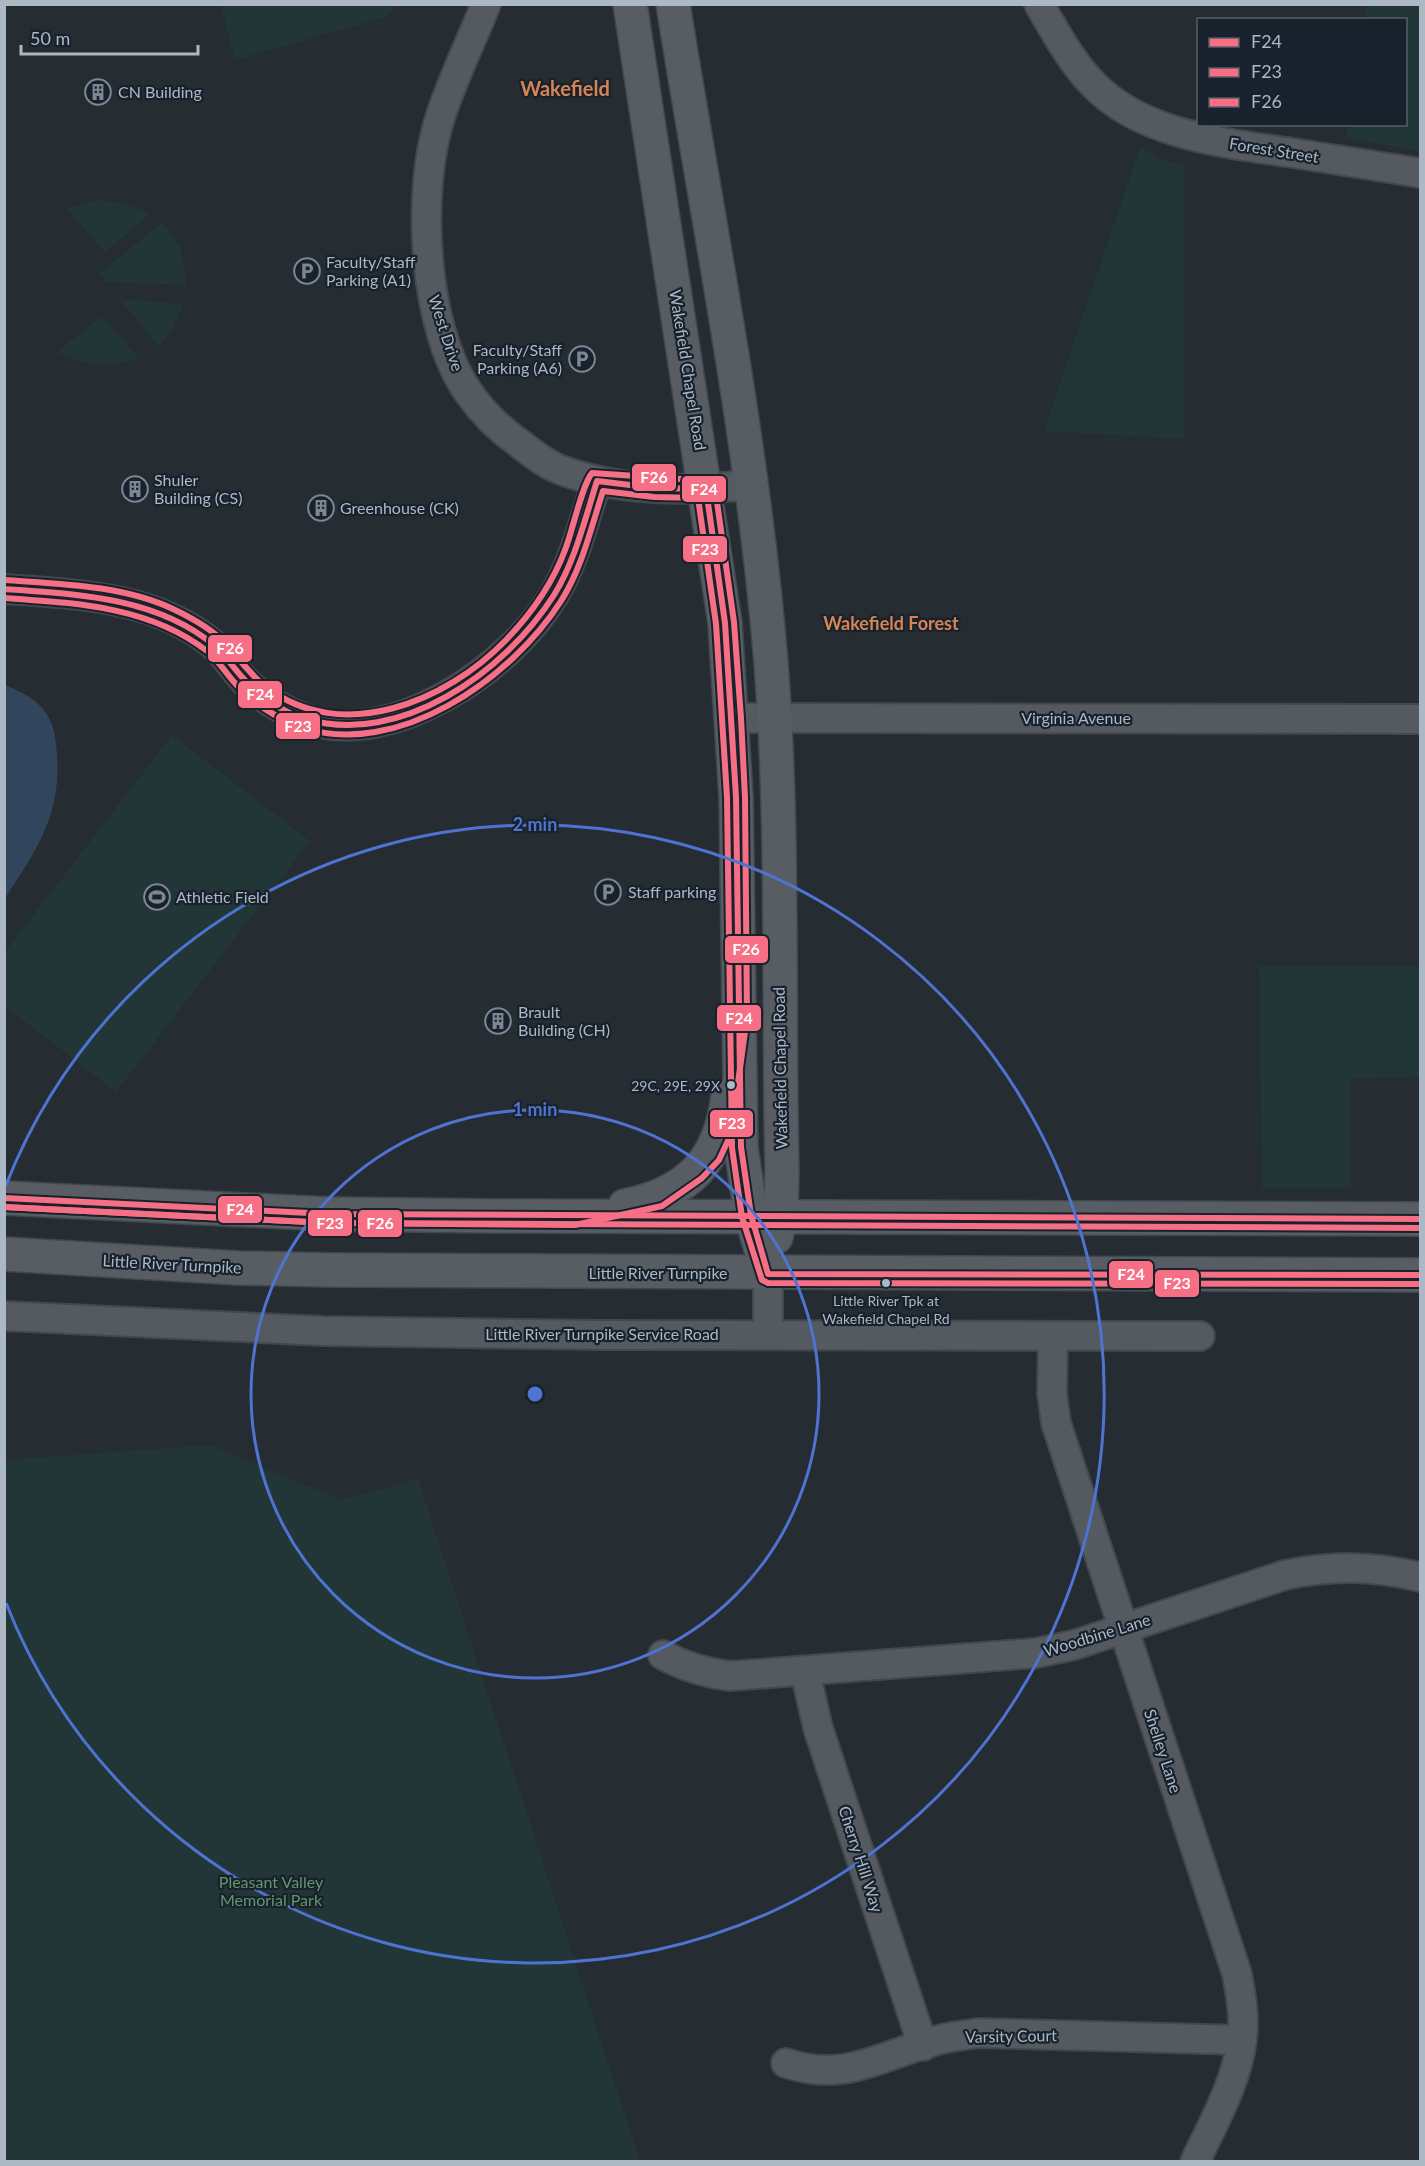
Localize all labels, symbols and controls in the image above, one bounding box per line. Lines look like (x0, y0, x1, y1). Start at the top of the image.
scale bar (21, 18, 198, 56)
legend (1197, 18, 1407, 126)
text: 50 m (30, 27, 70, 49)
text: F24 (1251, 30, 1282, 52)
text: F23 (1251, 60, 1282, 82)
district label: Wakefield (520, 76, 610, 100)
building icon: CN Building (83, 77, 113, 107)
place label: CN Building (118, 82, 202, 101)
text: F26 (1251, 90, 1282, 112)
street label: Forest Street (1228, 133, 1320, 166)
place label: Faculty/Staff Parking (A1) (326, 252, 416, 289)
parking icon: Faculty/Staff Parking (A1) (292, 256, 322, 286)
street label: Wakefield Chapel Road (666, 288, 711, 452)
street label: West Drive (425, 292, 468, 373)
place label: Faculty/Staff Parking (A6) (473, 340, 562, 377)
parking icon: Faculty/Staff Parking (A6) (567, 344, 597, 374)
line badge: F26 (631, 463, 677, 492)
text: F26 (640, 467, 668, 486)
place label: Shuler Building (CS) (154, 470, 242, 507)
building icon: Shuler Building (CS) (120, 474, 150, 504)
line badge: F24 (681, 475, 727, 503)
text: F24 (690, 479, 718, 498)
building icon: Greenhouse (CK) (306, 493, 336, 523)
place label: Greenhouse (CK) (340, 498, 459, 517)
line badge: F23 (682, 535, 728, 563)
text: F23 (691, 539, 719, 558)
district label: Wakefield Forest (823, 612, 959, 634)
line badge: F26 (207, 634, 253, 663)
text: F26 (216, 638, 244, 657)
line badge: F24 (237, 680, 283, 709)
text: F24 (246, 684, 274, 703)
street label: Virginia Avenue (1021, 708, 1131, 727)
line badge: F23 (275, 712, 321, 740)
text: F23 (284, 716, 312, 735)
text: 2 min (513, 813, 557, 835)
parking icon: Staff parking (593, 877, 623, 907)
sports icon: Athletic Field (142, 882, 172, 912)
place label: Staff parking (628, 882, 716, 901)
place label: Athletic Field (176, 887, 269, 906)
line badge: F26 (724, 935, 769, 964)
text: F26 (732, 939, 760, 958)
street label: Wakefield Chapel Road (769, 987, 790, 1149)
place label: Brault Building (CH) (518, 1002, 610, 1039)
line badge: F24 (716, 1004, 762, 1032)
building icon: Brault Building (CH) (483, 1006, 513, 1036)
text: F24 (725, 1008, 753, 1027)
place label: 29C, 29E, 29X (631, 1077, 720, 1094)
marker: 29C, 29E, 29X (725, 1079, 737, 1091)
text: 1 min (513, 1098, 557, 1120)
line badge: F23 (709, 1109, 754, 1138)
text: F23 (718, 1113, 746, 1132)
line badge: F24 (217, 1195, 263, 1224)
text: F24 (226, 1199, 254, 1218)
line badge: F23 (307, 1209, 353, 1237)
line badge: F26 (357, 1209, 403, 1238)
text: F23 (316, 1213, 344, 1232)
text: F26 (366, 1213, 394, 1232)
street label: Little River Turnpike (102, 1250, 242, 1277)
line badge: F24 (1108, 1260, 1154, 1289)
street label: Little River Turnpike (588, 1263, 728, 1282)
text: F24 (1117, 1264, 1145, 1283)
line badge: F23 (1154, 1269, 1200, 1298)
text: F23 (1163, 1273, 1191, 1292)
marker: Little River Tpk at Wakefield Chapel Rd (880, 1277, 892, 1289)
place label: Little River Tpk at Wakefield Chapel Rd (822, 1292, 950, 1327)
street label: Little River Turnpike Service Road (485, 1324, 719, 1343)
centre of rings (525, 1384, 545, 1404)
street label: Woodbine Lane (1041, 1609, 1153, 1660)
street label: Shelley Lane (1141, 1706, 1186, 1795)
street label: Cherry Hill Way (835, 1803, 888, 1915)
park label: Pleasant Valley Memorial Park (219, 1872, 324, 1909)
street label: Varsity Court (965, 2025, 1057, 2046)

